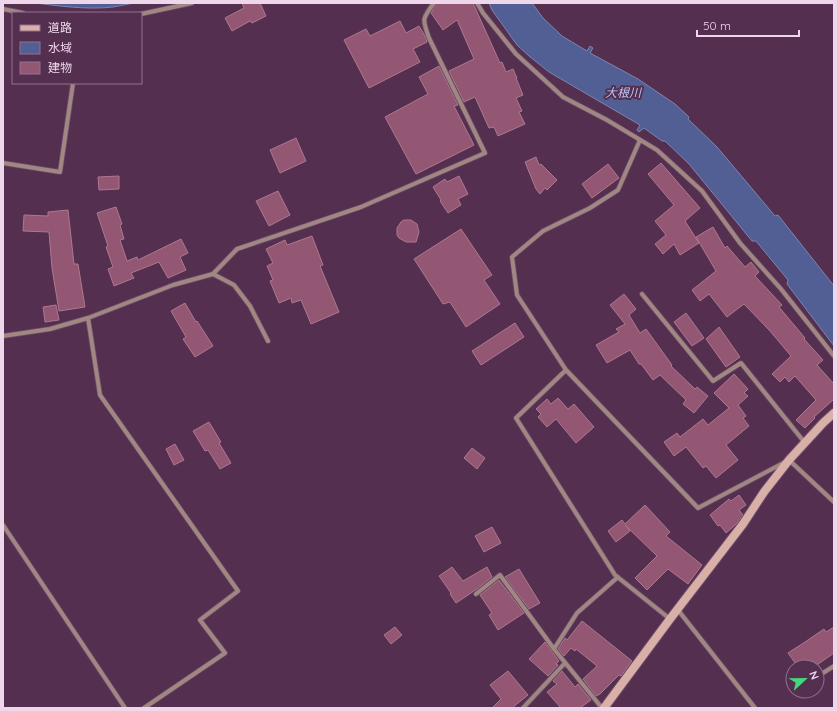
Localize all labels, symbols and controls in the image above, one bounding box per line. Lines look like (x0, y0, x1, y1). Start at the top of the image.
legend (12, 12, 142, 84)
scale bar (697, 12, 799, 38)
text: 50 m (703, 18, 731, 33)
text: 道路 (48, 20, 72, 35)
text: 水域 (48, 40, 72, 55)
text: 建物 (48, 60, 72, 75)
water label: 大根川 (605, 85, 643, 100)
north arrow (785, 659, 825, 699)
text: N (806, 669, 822, 682)

